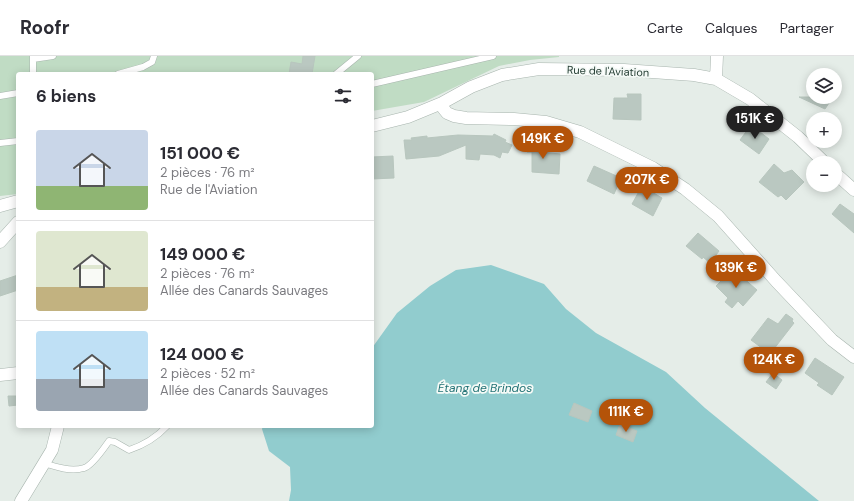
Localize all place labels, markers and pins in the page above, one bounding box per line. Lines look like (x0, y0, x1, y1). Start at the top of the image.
pin: 151K € (722, 106, 788, 140)
pin: 149K € (510, 126, 576, 160)
pin: 207K € (614, 167, 680, 201)
pin: 139K € (703, 255, 769, 289)
pin: 124K € (741, 347, 807, 381)
pin: 111K € (593, 399, 659, 433)

